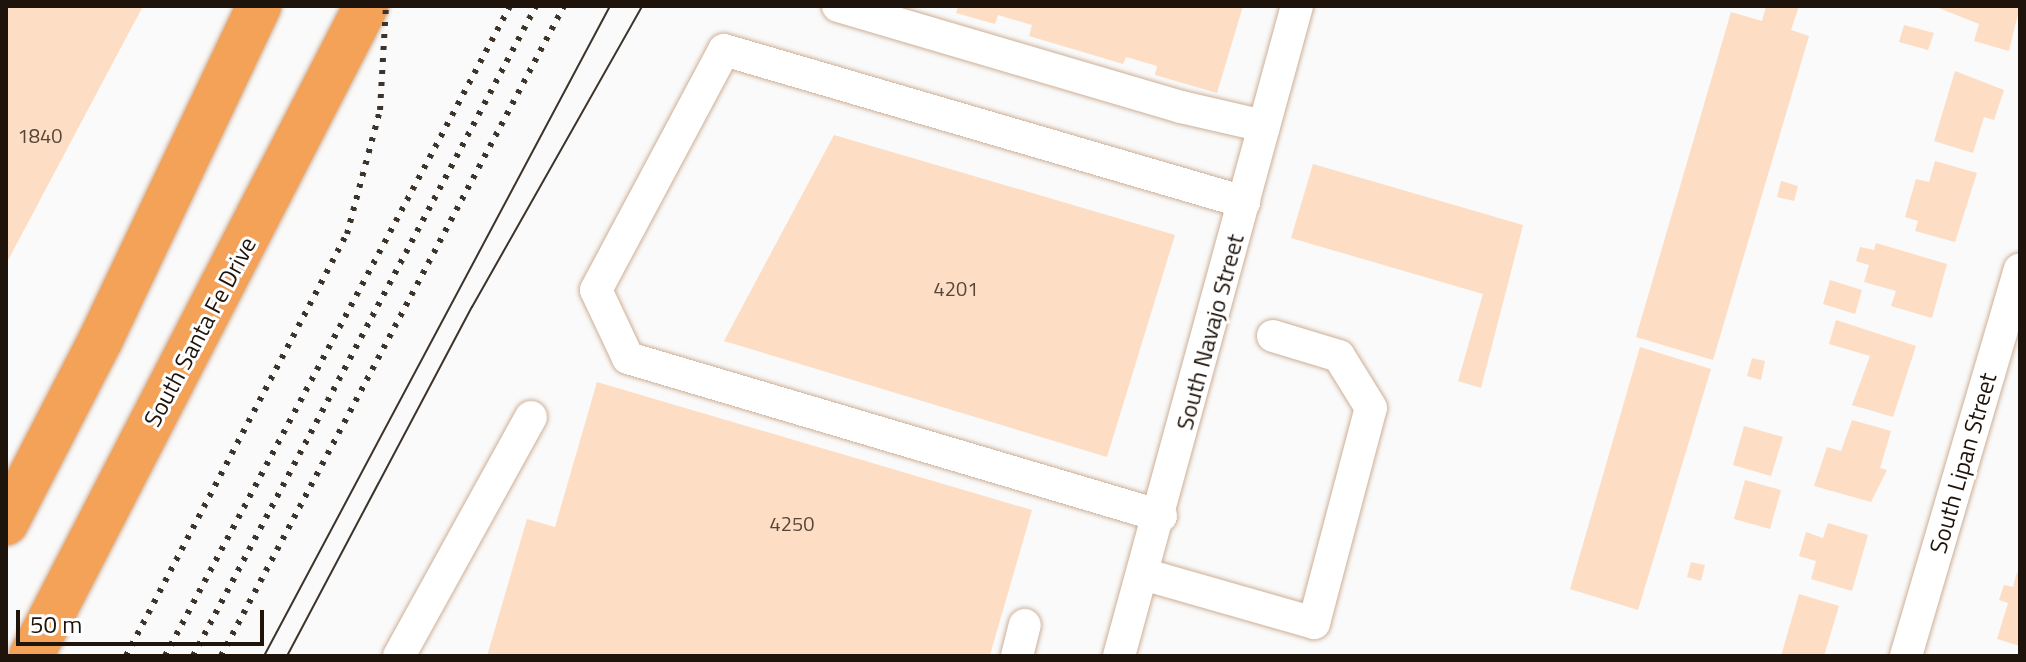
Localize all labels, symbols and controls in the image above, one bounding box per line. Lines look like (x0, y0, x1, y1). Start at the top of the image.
house number: 1840 (18, 123, 62, 147)
street label: South Navajo Street (1170, 231, 1250, 433)
street label: South Santa Fe Drive (138, 232, 262, 432)
house number: 4201 (934, 276, 978, 300)
street label: South Lipan Street (1923, 369, 2003, 557)
house number: 4250 (770, 511, 814, 535)
scale bar (20, 594, 268, 644)
text: 50 m (30, 606, 82, 642)

